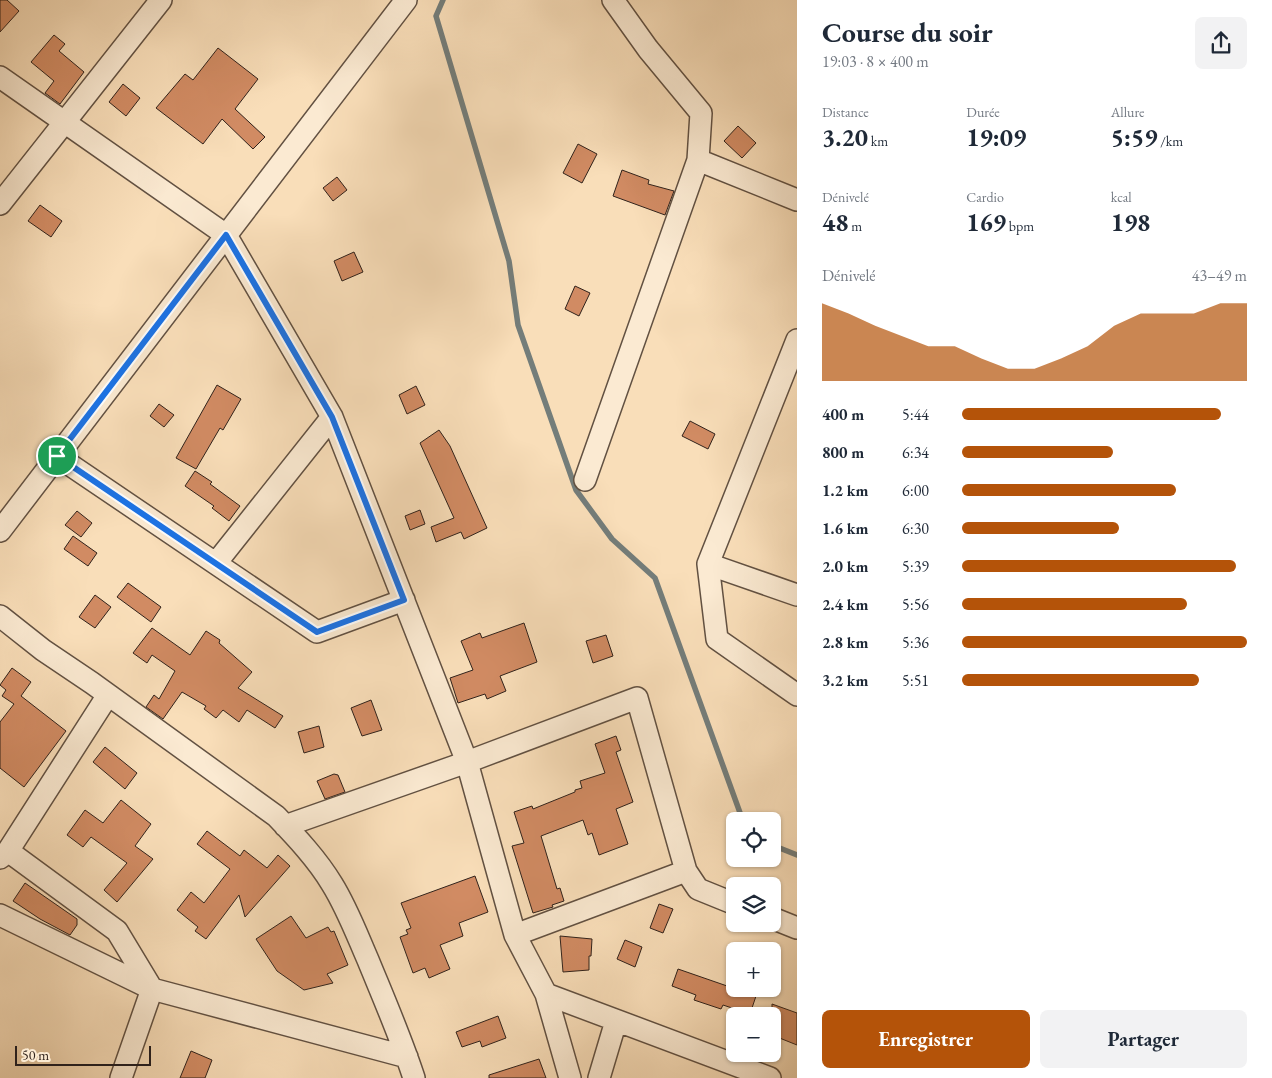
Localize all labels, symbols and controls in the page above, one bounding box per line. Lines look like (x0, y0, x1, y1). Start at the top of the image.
text: Course du soir (822, 14, 993, 50)
button: share (1195, 17, 1247, 69)
text: 19:03 · 8 × 400 m (822, 51, 929, 72)
text: Distance (822, 103, 869, 121)
text: Durée (966, 103, 1000, 121)
text: Allure (1111, 103, 1145, 121)
text: 3.20 (822, 121, 868, 153)
text: 19:09 (966, 121, 1026, 153)
text: 5:59 (1111, 121, 1157, 153)
text: km (868, 132, 888, 150)
text: /km (1157, 132, 1183, 150)
text: Dénivelé (822, 188, 869, 206)
text: Cardio (966, 188, 1004, 206)
text: kcal (1111, 188, 1132, 206)
text: 48 (822, 206, 848, 238)
text: 169 (966, 206, 1006, 238)
text: 198 (1111, 206, 1150, 238)
text: m (848, 217, 862, 235)
text: bpm (1006, 217, 1034, 235)
text: Dénivelé (822, 265, 876, 286)
text: 43–49 m (1192, 265, 1247, 286)
text: 400 m (822, 404, 864, 425)
text: 5:44 (902, 404, 929, 425)
pin (36, 435, 78, 477)
icon: arrive (43, 442, 71, 470)
text: 800 m (822, 442, 864, 463)
text: 6:34 (902, 442, 929, 463)
text: 1.2 km (822, 480, 868, 501)
text: 6:00 (902, 480, 929, 501)
text: 1.6 km (822, 518, 868, 539)
text: 6:30 (902, 518, 929, 539)
text: 2.0 km (822, 556, 868, 577)
text: 5:39 (902, 556, 929, 577)
text: 2.4 km (822, 594, 868, 615)
text: 5:56 (902, 594, 929, 615)
text: 2.8 km (822, 632, 868, 653)
text: 5:36 (902, 632, 929, 653)
text: 3.2 km (822, 670, 868, 691)
text: 5:51 (902, 670, 929, 691)
map controls (726, 812, 781, 1062)
button: locate (726, 812, 781, 867)
button: layers (726, 877, 781, 932)
button: + (726, 942, 781, 997)
button: − (726, 1007, 781, 1062)
button: Enregistrer (822, 1010, 1030, 1068)
button: Partager (1040, 1010, 1247, 1068)
scale bar (15, 1043, 151, 1066)
text: 50 m (22, 1046, 49, 1064)

